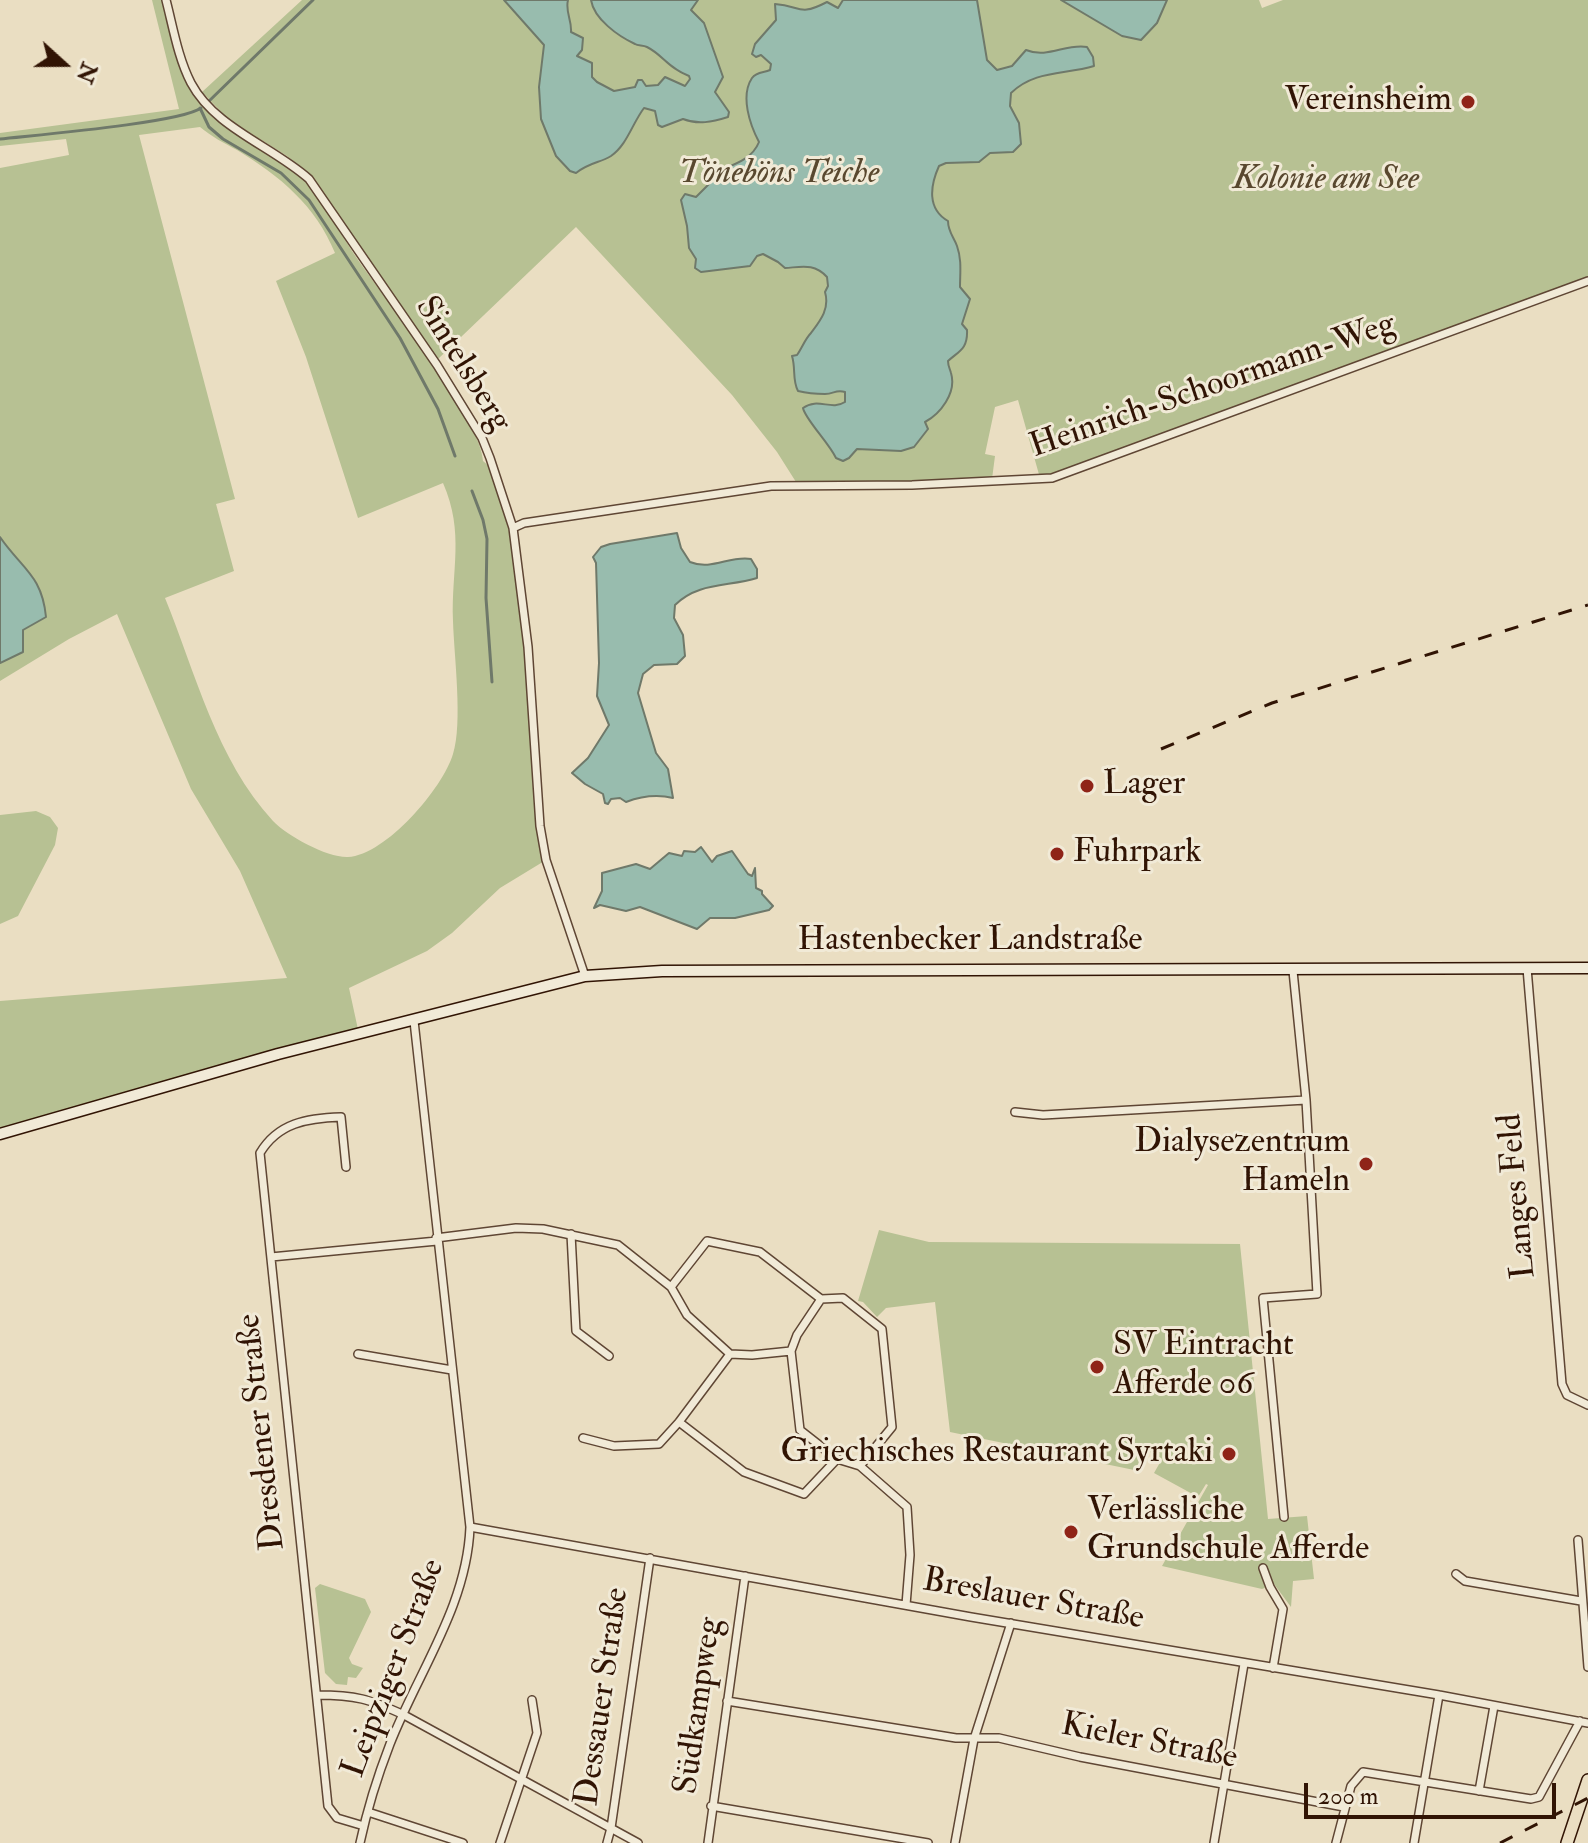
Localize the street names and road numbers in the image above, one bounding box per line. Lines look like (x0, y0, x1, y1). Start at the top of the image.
street label: Sintelsberg (405, 290, 519, 440)
street label: Heinrich-Schoormann-Weg (1025, 305, 1401, 469)
street label: Hastenbecker Landstraße (797, 922, 1143, 962)
street label: Langes Feld (1491, 1112, 1547, 1280)
street label: Dresdener Straße (230, 1312, 296, 1552)
street label: Leipziger Straße (335, 1554, 455, 1784)
street label: Breslauer Straße (919, 1561, 1147, 1641)
street label: Dessauer Straße (568, 1585, 640, 1809)
street label: Südkampweg (667, 1615, 733, 1797)
street label: Kieler Straße (1057, 1706, 1241, 1780)

